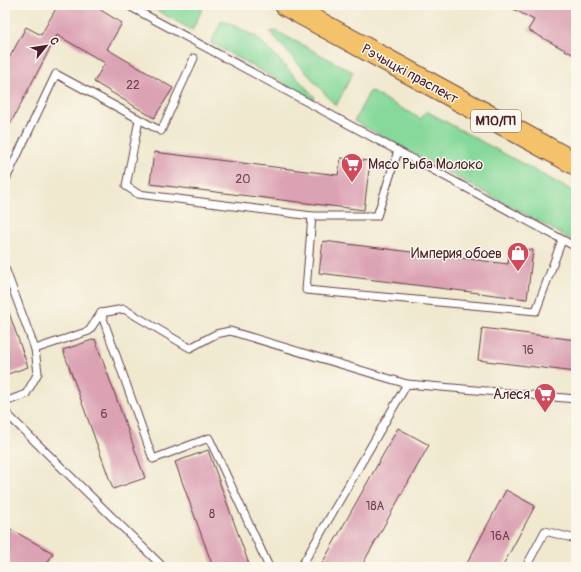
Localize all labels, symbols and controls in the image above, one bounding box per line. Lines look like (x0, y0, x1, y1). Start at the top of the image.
north arrow (26, 26, 66, 66)
text: С (47, 35, 62, 48)
street label: Рэчыцкі праспект (359, 40, 461, 108)
house number: 22 (126, 78, 140, 93)
road number: М10/П1 (471, 110, 521, 132)
supermarket icon: Мясо Рыба Молоко (339, 151, 365, 184)
place label: Мясо Рыба Молоко (368, 156, 484, 173)
house number: 20 (236, 172, 250, 187)
shop icon: Империя обоев (505, 240, 531, 273)
place label: Империя обоев (411, 245, 502, 262)
house number: 16 (522, 343, 534, 358)
supermarket icon: Алеся (532, 381, 558, 414)
place label: Алеся (493, 386, 530, 403)
house number: 6 (101, 407, 108, 422)
house number: 18А (366, 499, 384, 514)
house number: 8 (209, 507, 215, 522)
house number: 16А (490, 529, 510, 544)

